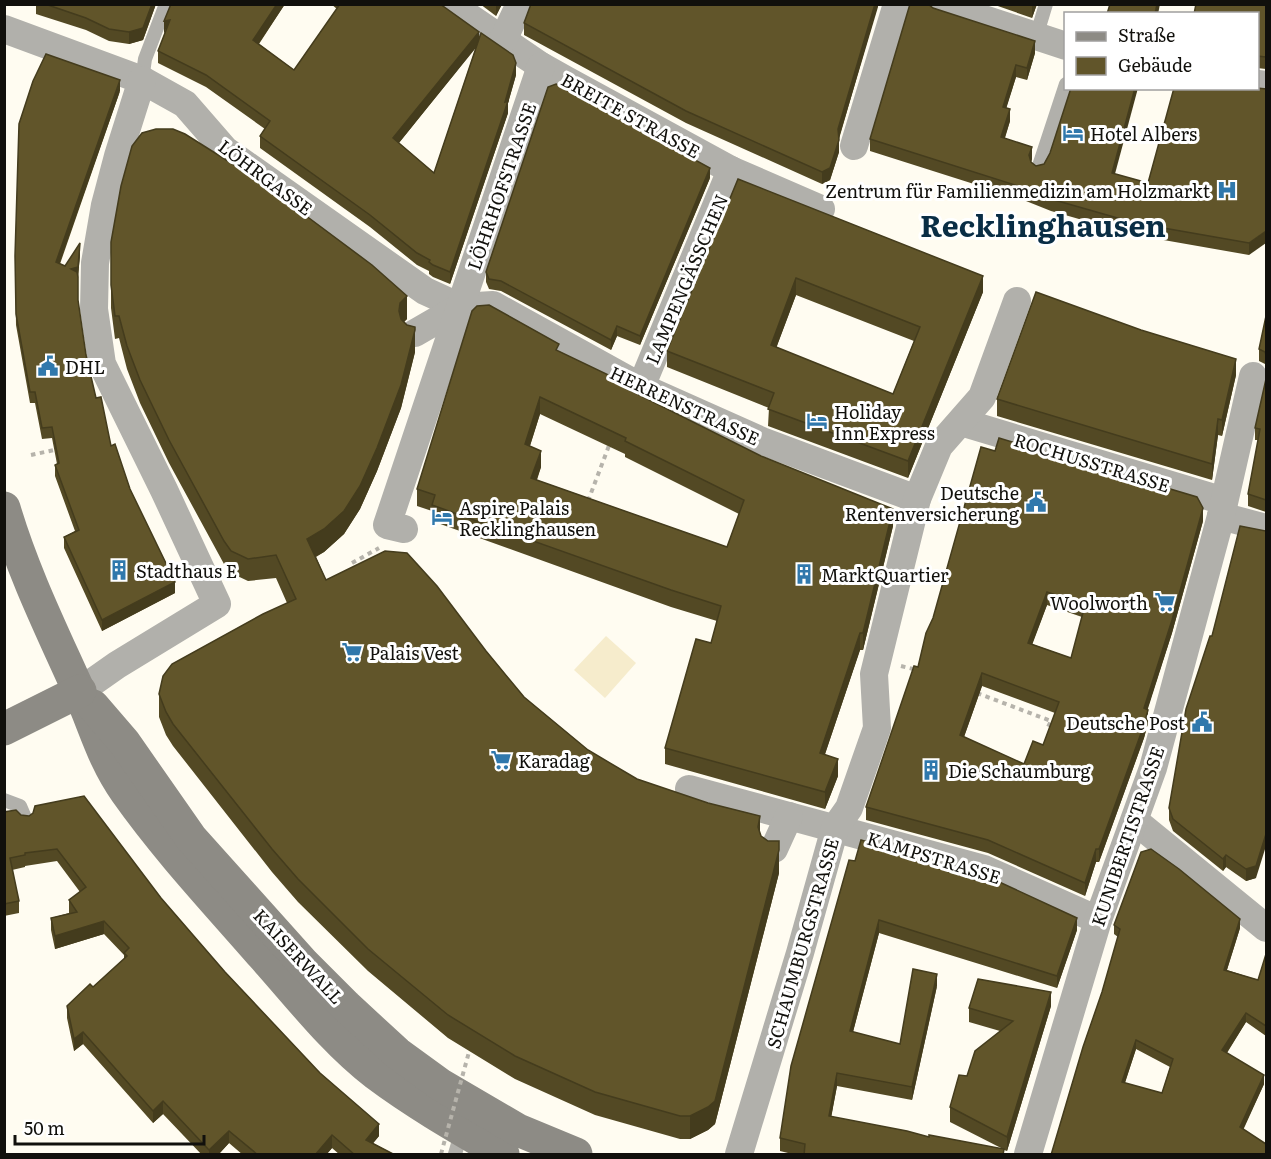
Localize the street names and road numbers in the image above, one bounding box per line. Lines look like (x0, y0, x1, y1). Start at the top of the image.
street label: BREITE STRASSE (557, 66, 705, 164)
street label: LÖHRHOFSTRASSE (460, 99, 542, 273)
street label: LÖHRGASSE (213, 132, 319, 222)
street label: LAMPENGÄSSCHEN (638, 190, 734, 368)
street label: HERRENSTRASSE (606, 359, 764, 451)
street label: ROCHUSSTRASSE (1011, 425, 1173, 499)
street label: KUNIBERTISTRASSE (1084, 742, 1170, 930)
street label: KAMPSTRASSE (864, 824, 1004, 890)
street label: SCHAUMBURGSTRASSE (759, 834, 845, 1052)
street label: KAISERWALL (248, 902, 350, 1010)

